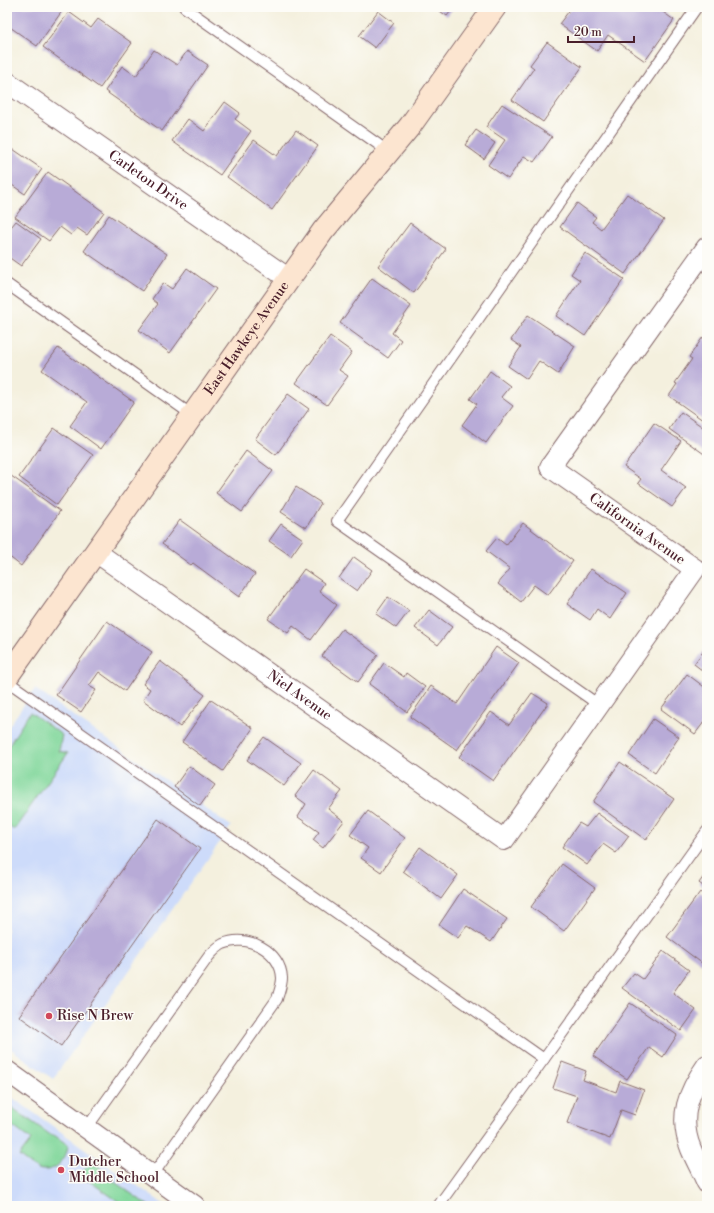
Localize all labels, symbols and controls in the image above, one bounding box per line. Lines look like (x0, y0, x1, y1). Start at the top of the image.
scale bar (568, 18, 634, 44)
text: 20 m (574, 25, 602, 40)
street label: Carleton Drive (105, 146, 191, 215)
street label: East Hawkeye Avenue (200, 278, 293, 399)
street label: California Avenue (585, 489, 689, 569)
street label: Niel Avenue (263, 667, 335, 725)
place label: Rise N Brew (57, 1007, 134, 1025)
marker: Rise N Brew (44, 1011, 54, 1021)
place label: Dutcher Middle School (69, 1153, 159, 1187)
marker: Dutcher Middle School (56, 1165, 66, 1175)

